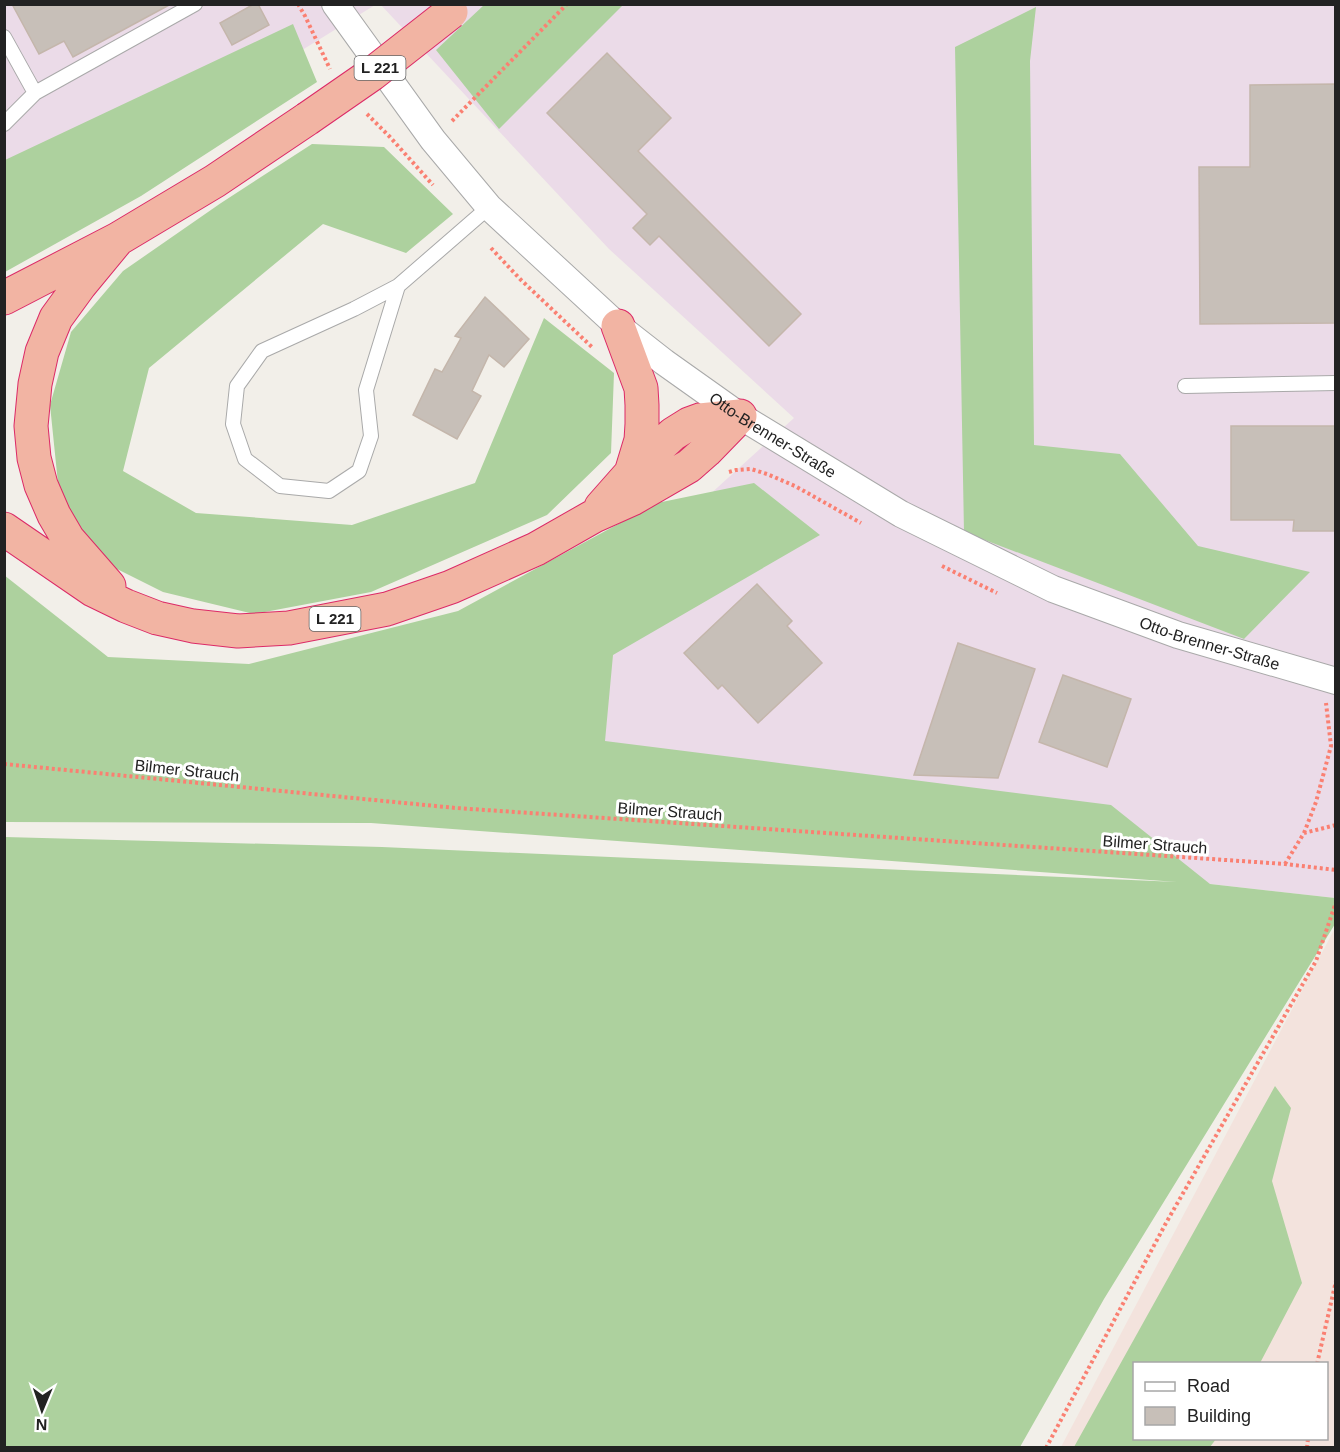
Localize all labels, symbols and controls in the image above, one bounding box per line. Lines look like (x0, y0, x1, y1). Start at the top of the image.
road number: L 221 (354, 56, 406, 80)
street label: Otto-Brenner-Straße (706, 389, 839, 481)
road number: L 221 (310, 607, 360, 631)
street label: Otto-Brenner-Straße (1137, 614, 1282, 673)
street label: Bilmer Strauch (134, 757, 240, 784)
street label: Bilmer Strauch (617, 799, 723, 824)
street label: Bilmer Strauch (1102, 832, 1208, 857)
legend (1133, 1362, 1328, 1440)
text: Road (1187, 1376, 1230, 1396)
north arrow (12, 1380, 72, 1440)
text: Building (1187, 1406, 1251, 1426)
text: N (35, 1416, 48, 1433)

